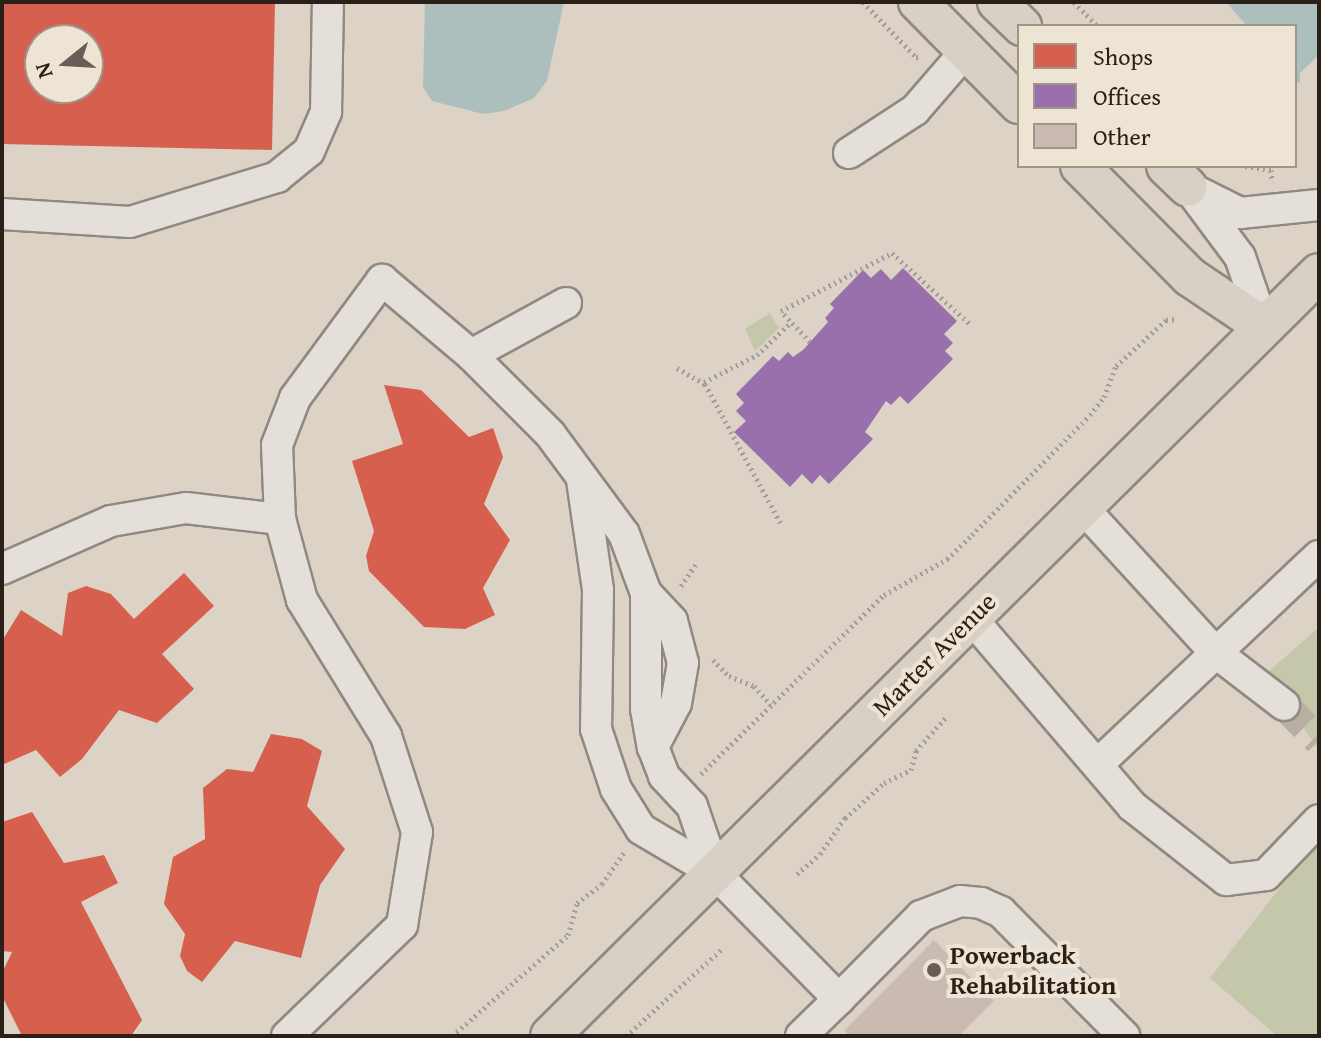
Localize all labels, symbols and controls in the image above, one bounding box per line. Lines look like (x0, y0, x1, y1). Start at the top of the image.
north arrow (24, 24, 104, 104)
legend (1017, 24, 1297, 168)
text: Shops (1093, 39, 1153, 74)
text: N (26, 59, 61, 83)
text: Offices (1093, 79, 1161, 114)
text: Other (1093, 119, 1151, 154)
street label: Marter Avenue (866, 586, 1002, 722)
place label: Powerback Rehabilitation (950, 939, 1116, 1000)
marker: Powerback Rehabilitation (925, 961, 943, 979)

